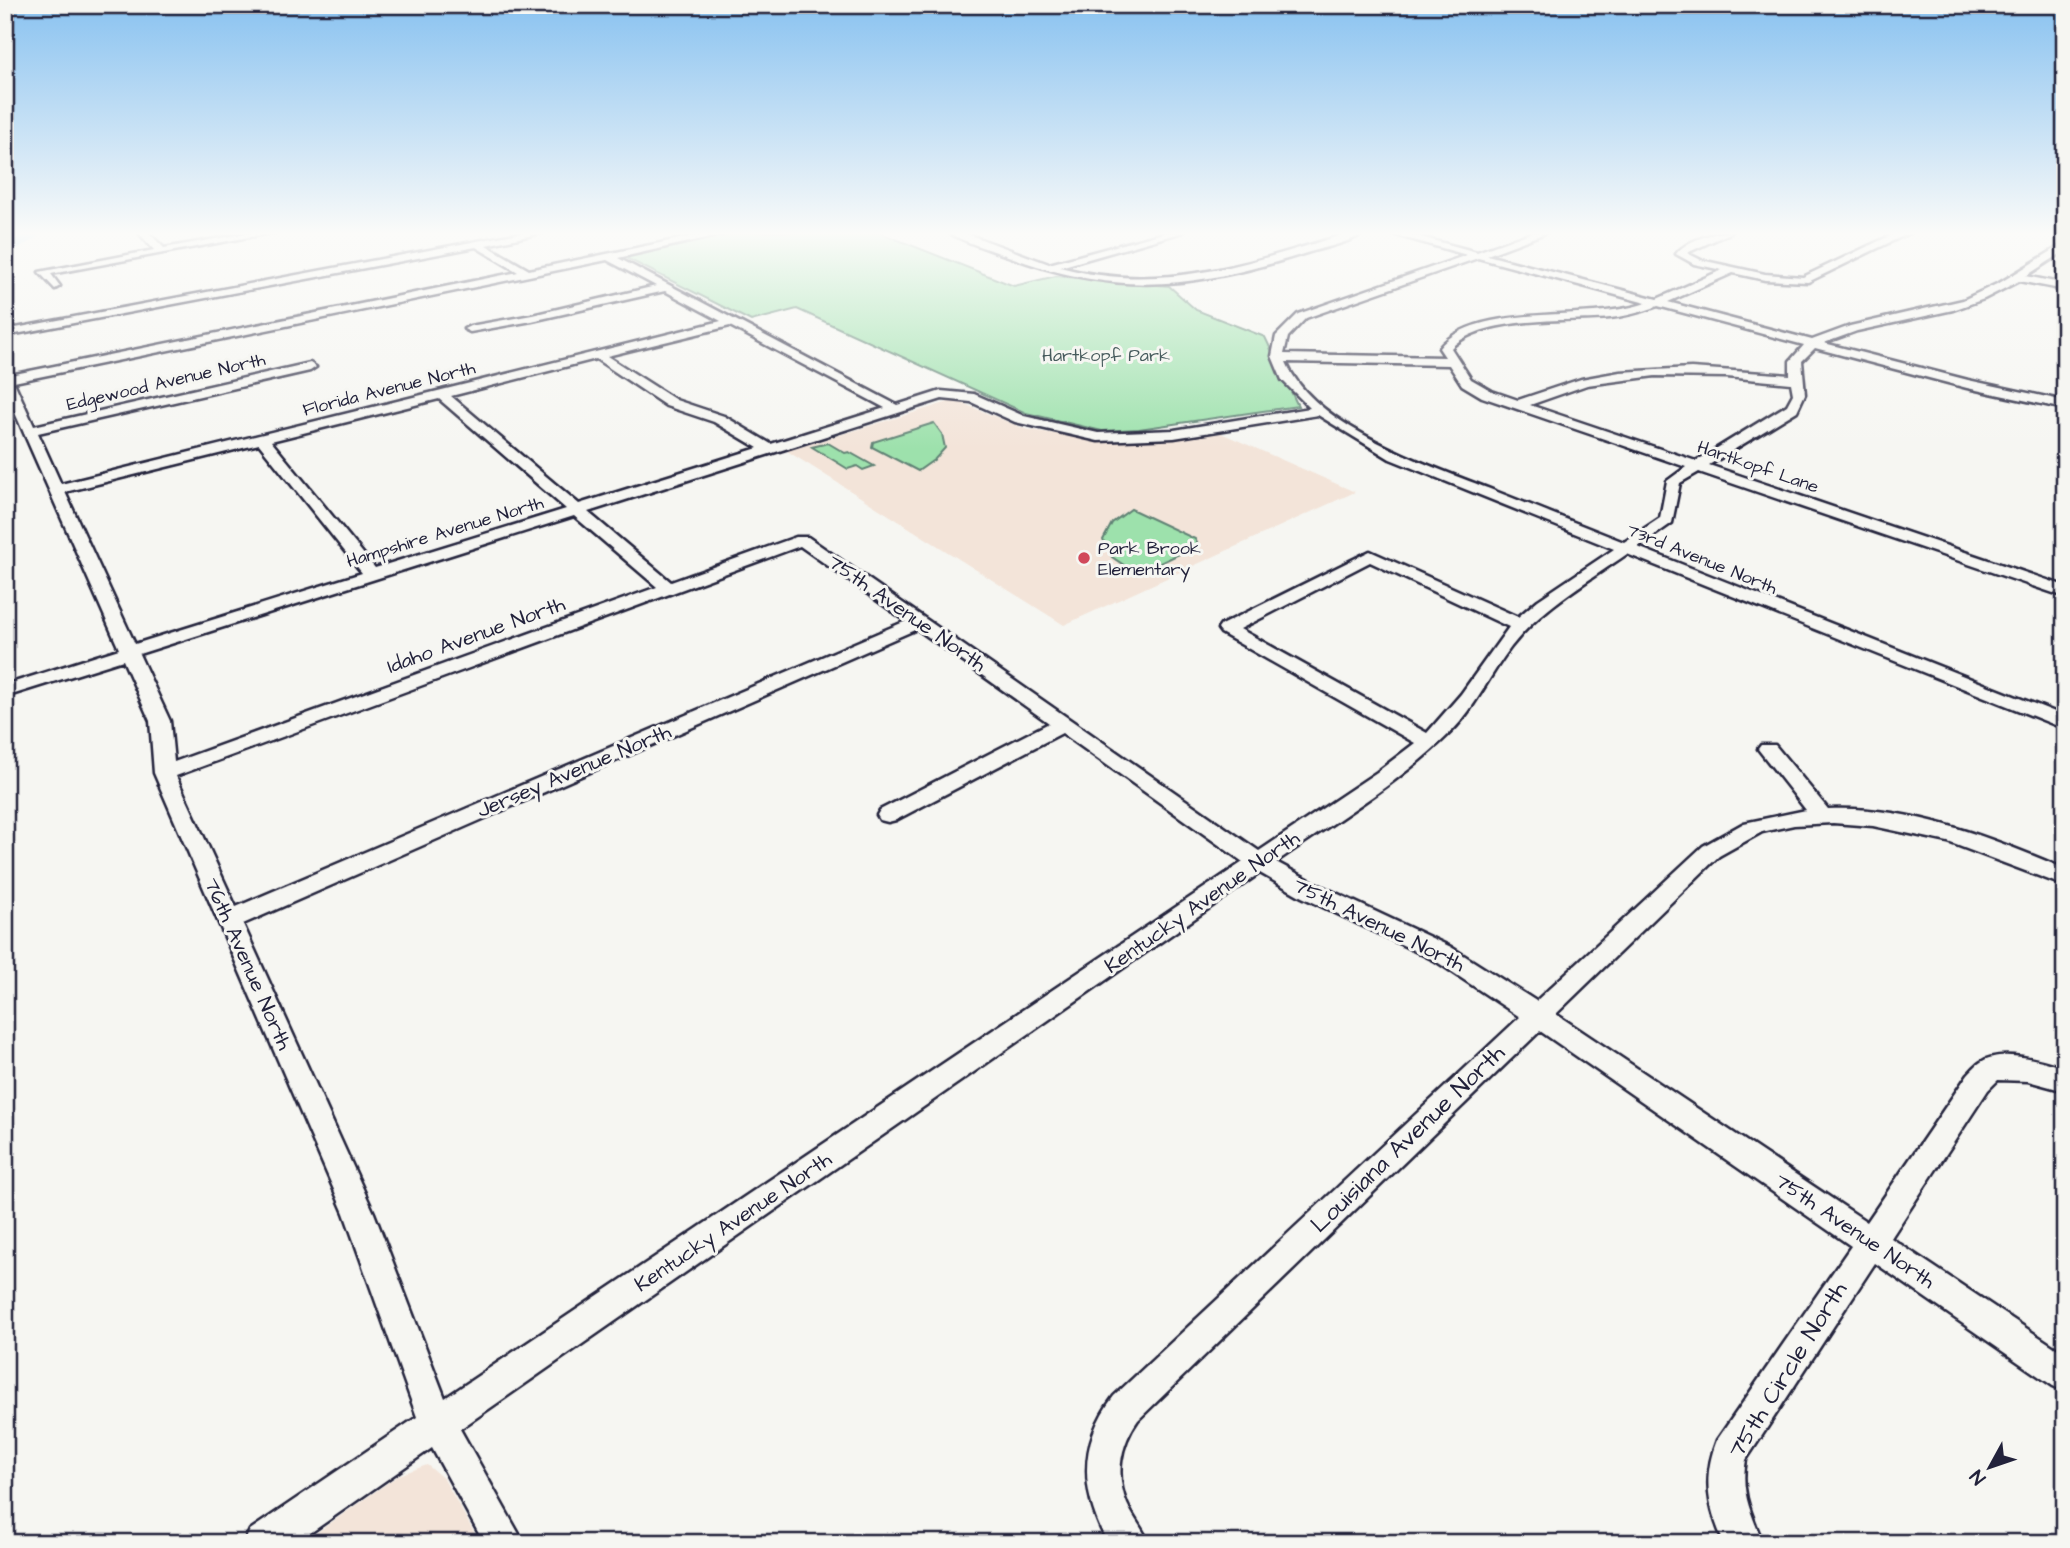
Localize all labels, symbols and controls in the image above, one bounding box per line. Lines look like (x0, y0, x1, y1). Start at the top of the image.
park label: Hartkopf Park (1042, 343, 1170, 368)
street label: Edgewood Avenue North (64, 347, 268, 418)
street label: Florida Avenue North (300, 355, 478, 423)
street label: Hartkopf Lane (1694, 435, 1822, 500)
street label: Hampshire Avenue North (343, 490, 547, 574)
street label: 73rd Avenue North (1623, 517, 1781, 601)
place label: Park Brook Elementary (1098, 536, 1201, 583)
street label: 75th Avenue North (822, 547, 992, 679)
marker: Park Brook Elementary (1076, 550, 1092, 566)
street label: Idaho Avenue North (383, 589, 570, 681)
street label: Jersey Avenue North (473, 717, 677, 827)
street label: Kentucky Avenue North (1099, 823, 1307, 982)
street label: 75th Avenue North (1289, 871, 1470, 979)
street label: 76th Avenue North (197, 873, 299, 1055)
street label: Louisiana Avenue North (1303, 1037, 1513, 1241)
street label: Kentucky Avenue North (629, 1145, 839, 1301)
street label: 75th Avenue North (1769, 1167, 1941, 1296)
street label: 75th Circle North (1720, 1275, 1856, 1465)
north arrow (1954, 1432, 2024, 1502)
text: N (1964, 1464, 1992, 1490)

